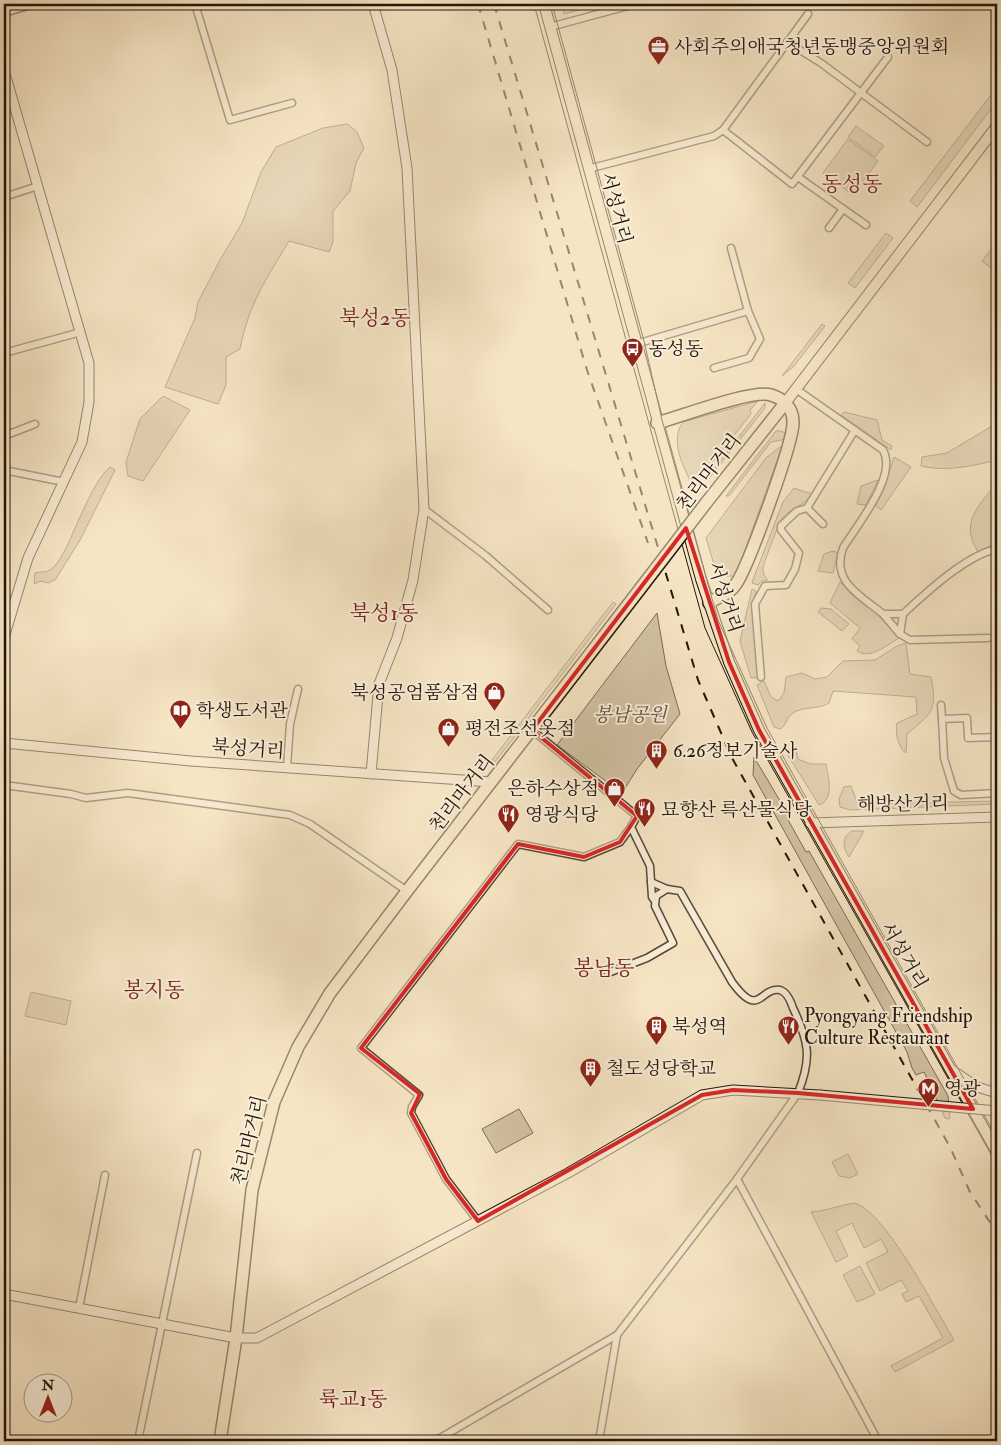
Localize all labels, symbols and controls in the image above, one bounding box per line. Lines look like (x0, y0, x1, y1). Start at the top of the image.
office icon: 사회주의애국청년동맹중앙위원회 (646, 34, 670, 65)
place label: 사회주의애국청년동맹중앙위원회 (674, 35, 949, 59)
street label: 서성거리 (595, 170, 637, 247)
district label: 동성동 (822, 171, 882, 198)
district label: 북성2동 (339, 305, 411, 332)
bus stop icon: 동성동 (620, 336, 644, 367)
place label: 동성동 (648, 337, 704, 361)
street label: 천리마거리 (671, 429, 746, 516)
street label: 서성거리 (702, 559, 748, 636)
district label: 북성1동 (350, 600, 418, 627)
shop icon: 북성공엄품삼점 (483, 680, 507, 711)
place label: 북성공엄품삼점 (351, 681, 479, 705)
library icon: 학생도서관 (168, 698, 192, 729)
place label: 학생도서관 (196, 699, 288, 723)
park label: 봉남공원 (593, 703, 668, 727)
shop icon: 평전조선옷점 (437, 716, 461, 747)
place label: 평전조선옷점 (465, 717, 575, 741)
street label: 북성거리 (210, 734, 285, 764)
building icon: 6.26정보기술사 (645, 738, 669, 769)
place label: 6.26정보기술사 (673, 739, 798, 763)
street label: 천리마거리 (424, 750, 499, 837)
shop icon: 은하수상점 (603, 776, 627, 807)
place label: 은하수상점 (507, 777, 599, 801)
street label: 해방산거리 (857, 791, 949, 817)
restaurant icon: 묘향산 륵산물식당 (633, 797, 657, 828)
place label: 묘향산 륵산물식당 (661, 798, 812, 822)
restaurant icon: 영광식당 (497, 802, 521, 833)
place label: 영광식당 (525, 803, 599, 827)
street label: 서성거리 (875, 918, 933, 993)
district label: 봉남동 (574, 955, 634, 982)
district label: 봉지동 (124, 977, 184, 1004)
place label: Pyongyang Friendship Culture Restaurant (804, 1004, 973, 1050)
building icon: 북성역 (644, 1014, 668, 1045)
restaurant icon: Pyongyang Friendship Culture Restaurant (776, 1014, 800, 1045)
place label: 북성역 (672, 1015, 727, 1039)
building icon: 철도성당학교 (578, 1056, 602, 1087)
place label: 철도성당학교 (606, 1057, 716, 1081)
metro station icon: 영광 (916, 1076, 940, 1107)
place label: 영광 (944, 1077, 981, 1101)
street label: 천리마거리 (226, 1093, 272, 1188)
north arrow (22, 1372, 72, 1422)
text: N (41, 1377, 55, 1394)
district label: 륙교1동 (319, 1386, 387, 1413)

